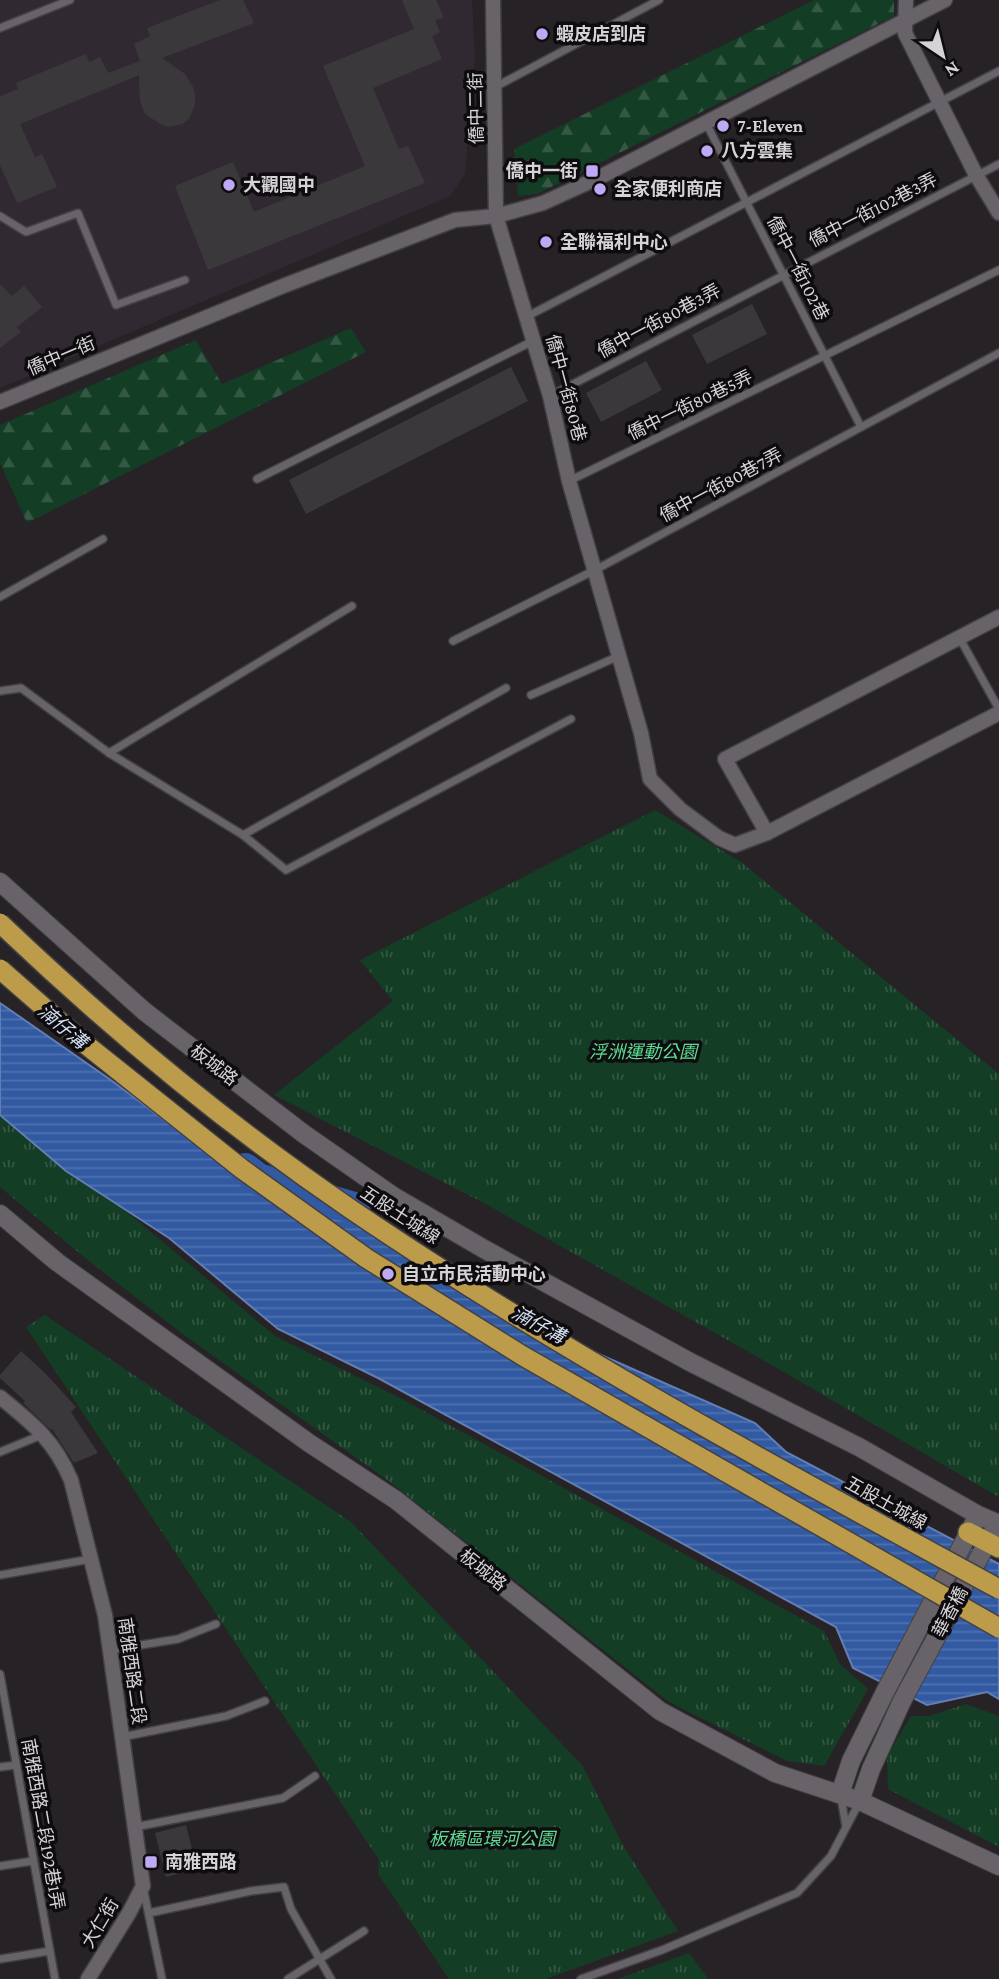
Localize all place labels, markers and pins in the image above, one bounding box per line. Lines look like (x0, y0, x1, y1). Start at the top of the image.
place label: 蝦皮店到店 (556, 24, 646, 44)
marker: 蝦皮店到店 (534, 26, 550, 42)
place label: 7-Eleven (737, 116, 804, 136)
marker: 7-Eleven (715, 118, 731, 134)
place label: 八方雲集 (721, 141, 793, 161)
marker: 八方雲集 (699, 143, 715, 159)
place label: 僑中一街 (505, 161, 578, 181)
marker: 僑中一街 (584, 163, 600, 179)
place label: 大觀國中 (243, 175, 315, 195)
marker: 大觀國中 (221, 177, 237, 193)
place label: 全家便利商店 (614, 179, 722, 199)
marker: 全家便利商店 (592, 181, 608, 197)
place label: 全聯福利中心 (560, 232, 668, 252)
marker: 全聯福利中心 (538, 234, 554, 250)
place label: 自立市民活動中心 (402, 1264, 546, 1284)
marker: 自立市民活動中心 (380, 1266, 396, 1282)
place label: 南雅西路 (165, 1852, 237, 1872)
marker: 南雅西路 (143, 1854, 159, 1870)

